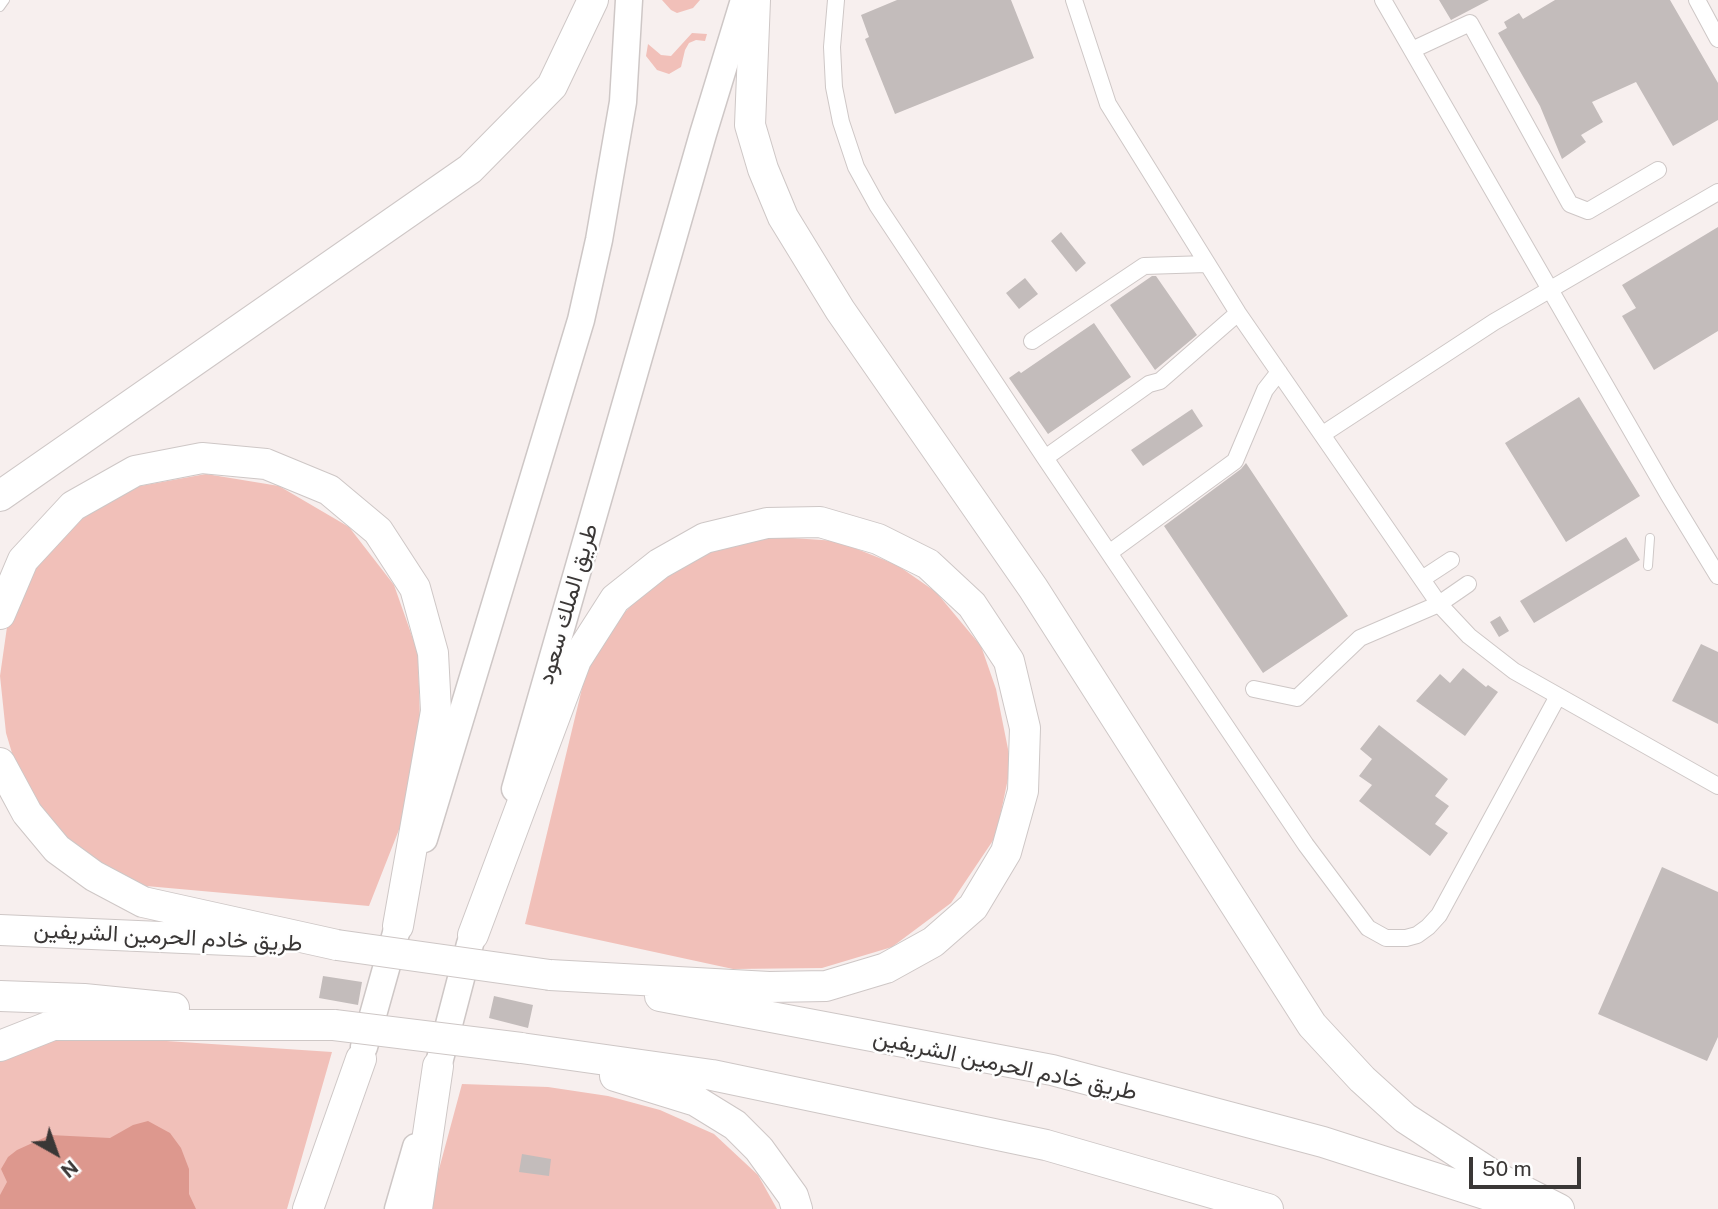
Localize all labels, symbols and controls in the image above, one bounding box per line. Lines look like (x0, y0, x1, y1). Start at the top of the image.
street label: طريق الملك سعود (532, 520, 604, 688)
street label: طريق خادم الحرمين الشريفين (33, 916, 303, 958)
street label: طريق خادم الحرمين الشريفين (871, 1024, 1139, 1106)
north arrow (21, 1118, 91, 1188)
scale bar (1473, 1142, 1585, 1186)
text: N (57, 1156, 82, 1182)
text: 50 m (1482, 1156, 1532, 1181)

